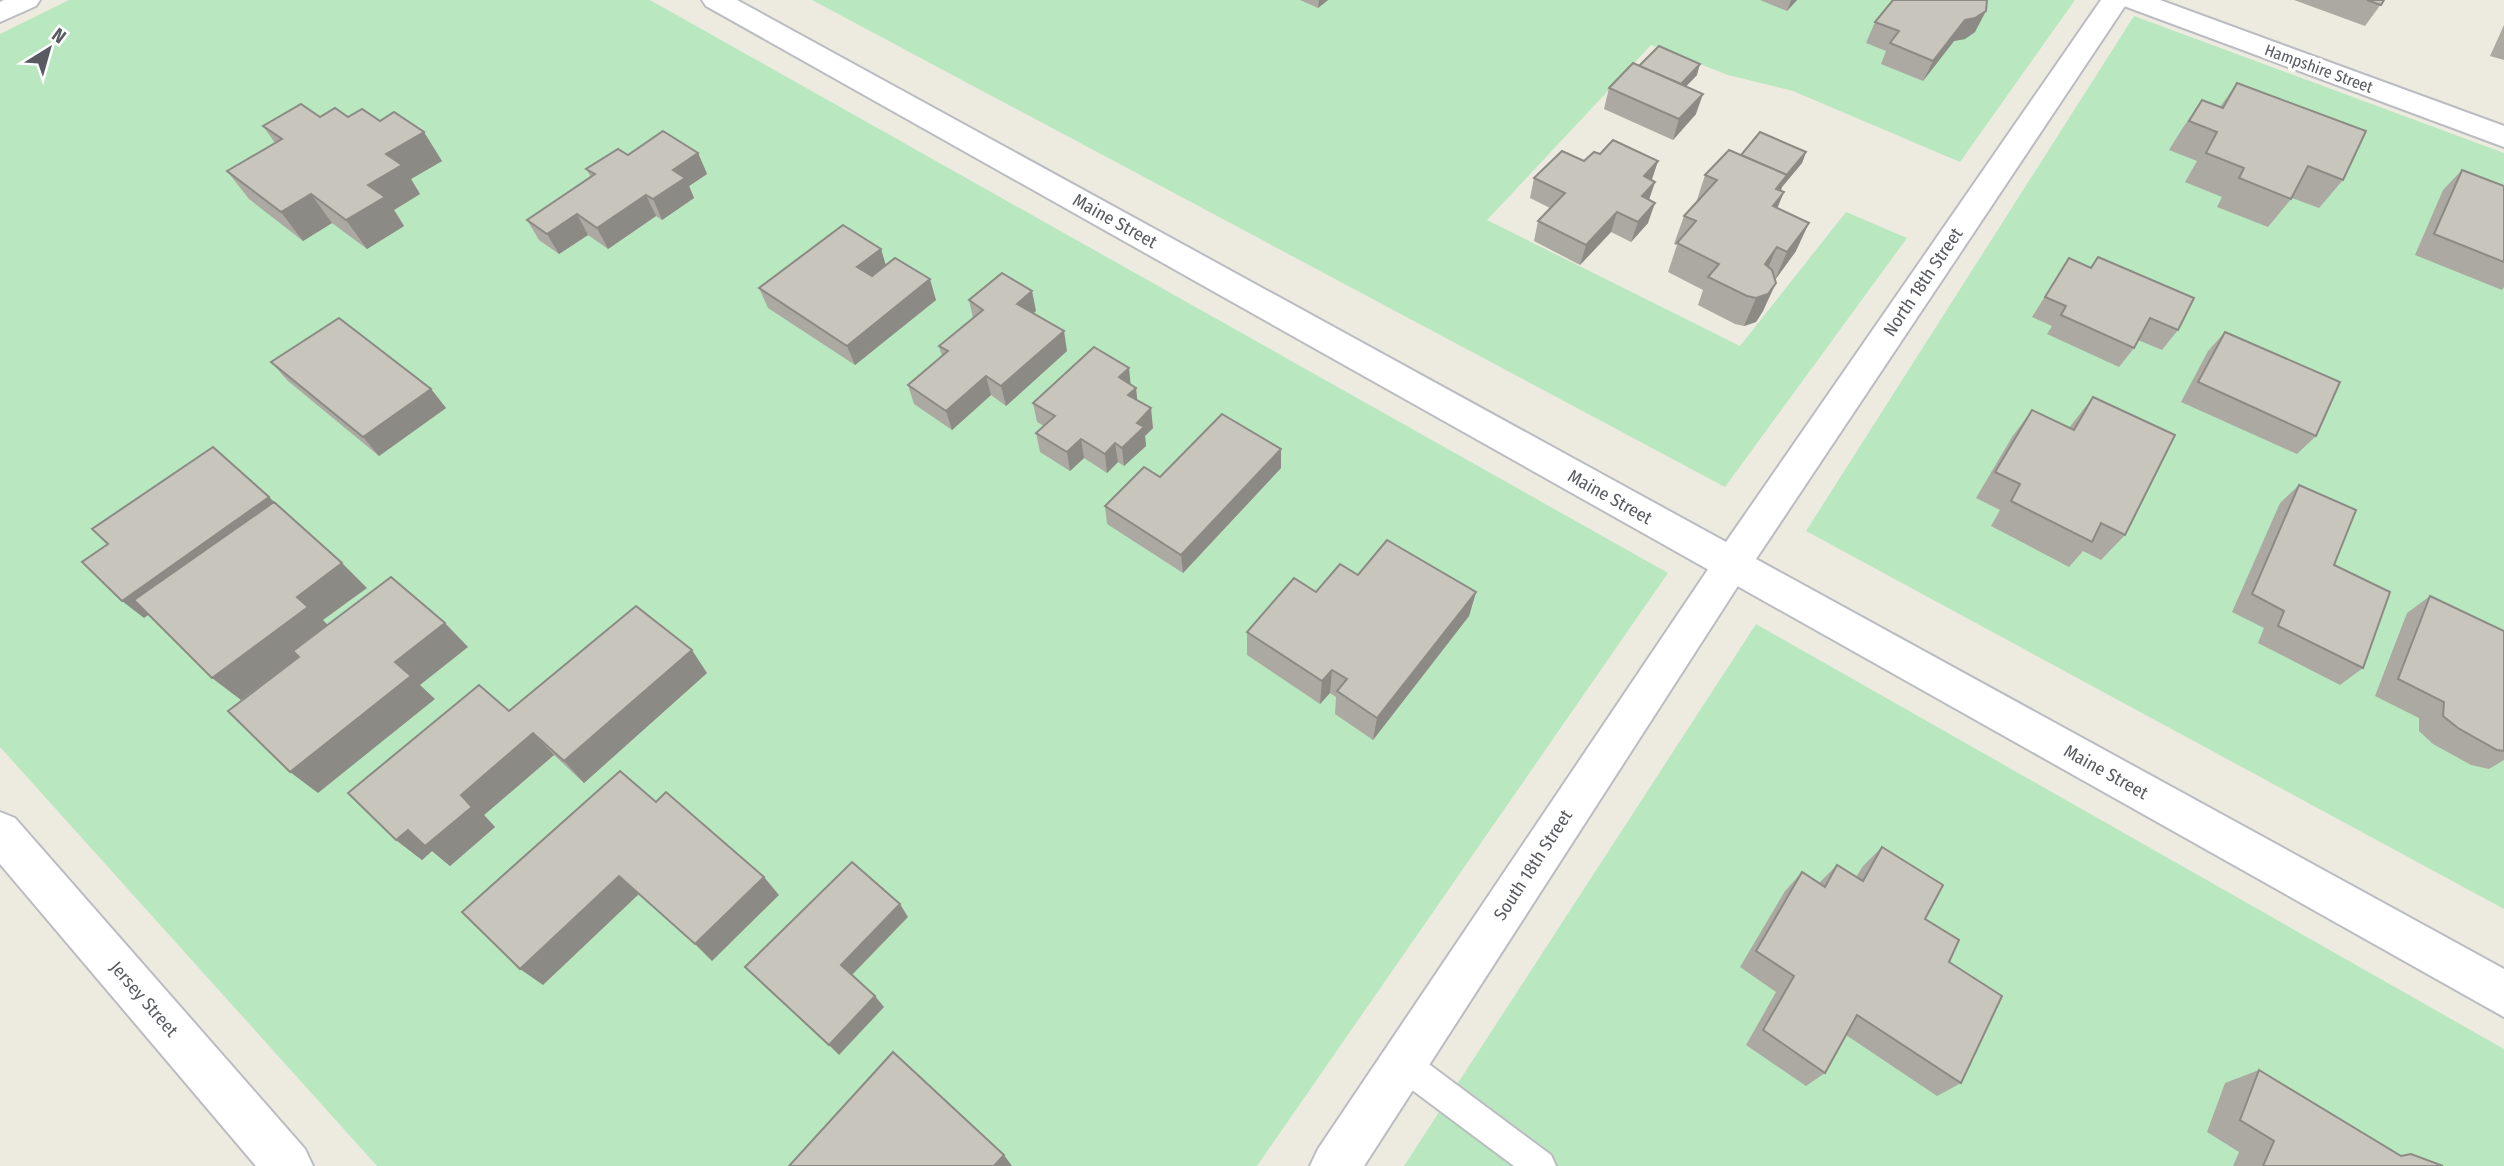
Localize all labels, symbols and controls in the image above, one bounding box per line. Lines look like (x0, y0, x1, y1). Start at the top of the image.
north arrow (14, 14, 84, 84)
text: N (47, 23, 70, 48)
street label: Hampshire Street (2262, 40, 2376, 97)
street label: Maine Street (1069, 189, 1161, 253)
street label: North 18th Street (1879, 223, 1967, 340)
street label: Maine Street (1564, 465, 1656, 529)
street label: Maine Street (2060, 740, 2152, 804)
street label: South 18th Street (1489, 806, 1577, 924)
street label: Jersey Street (105, 957, 183, 1041)

